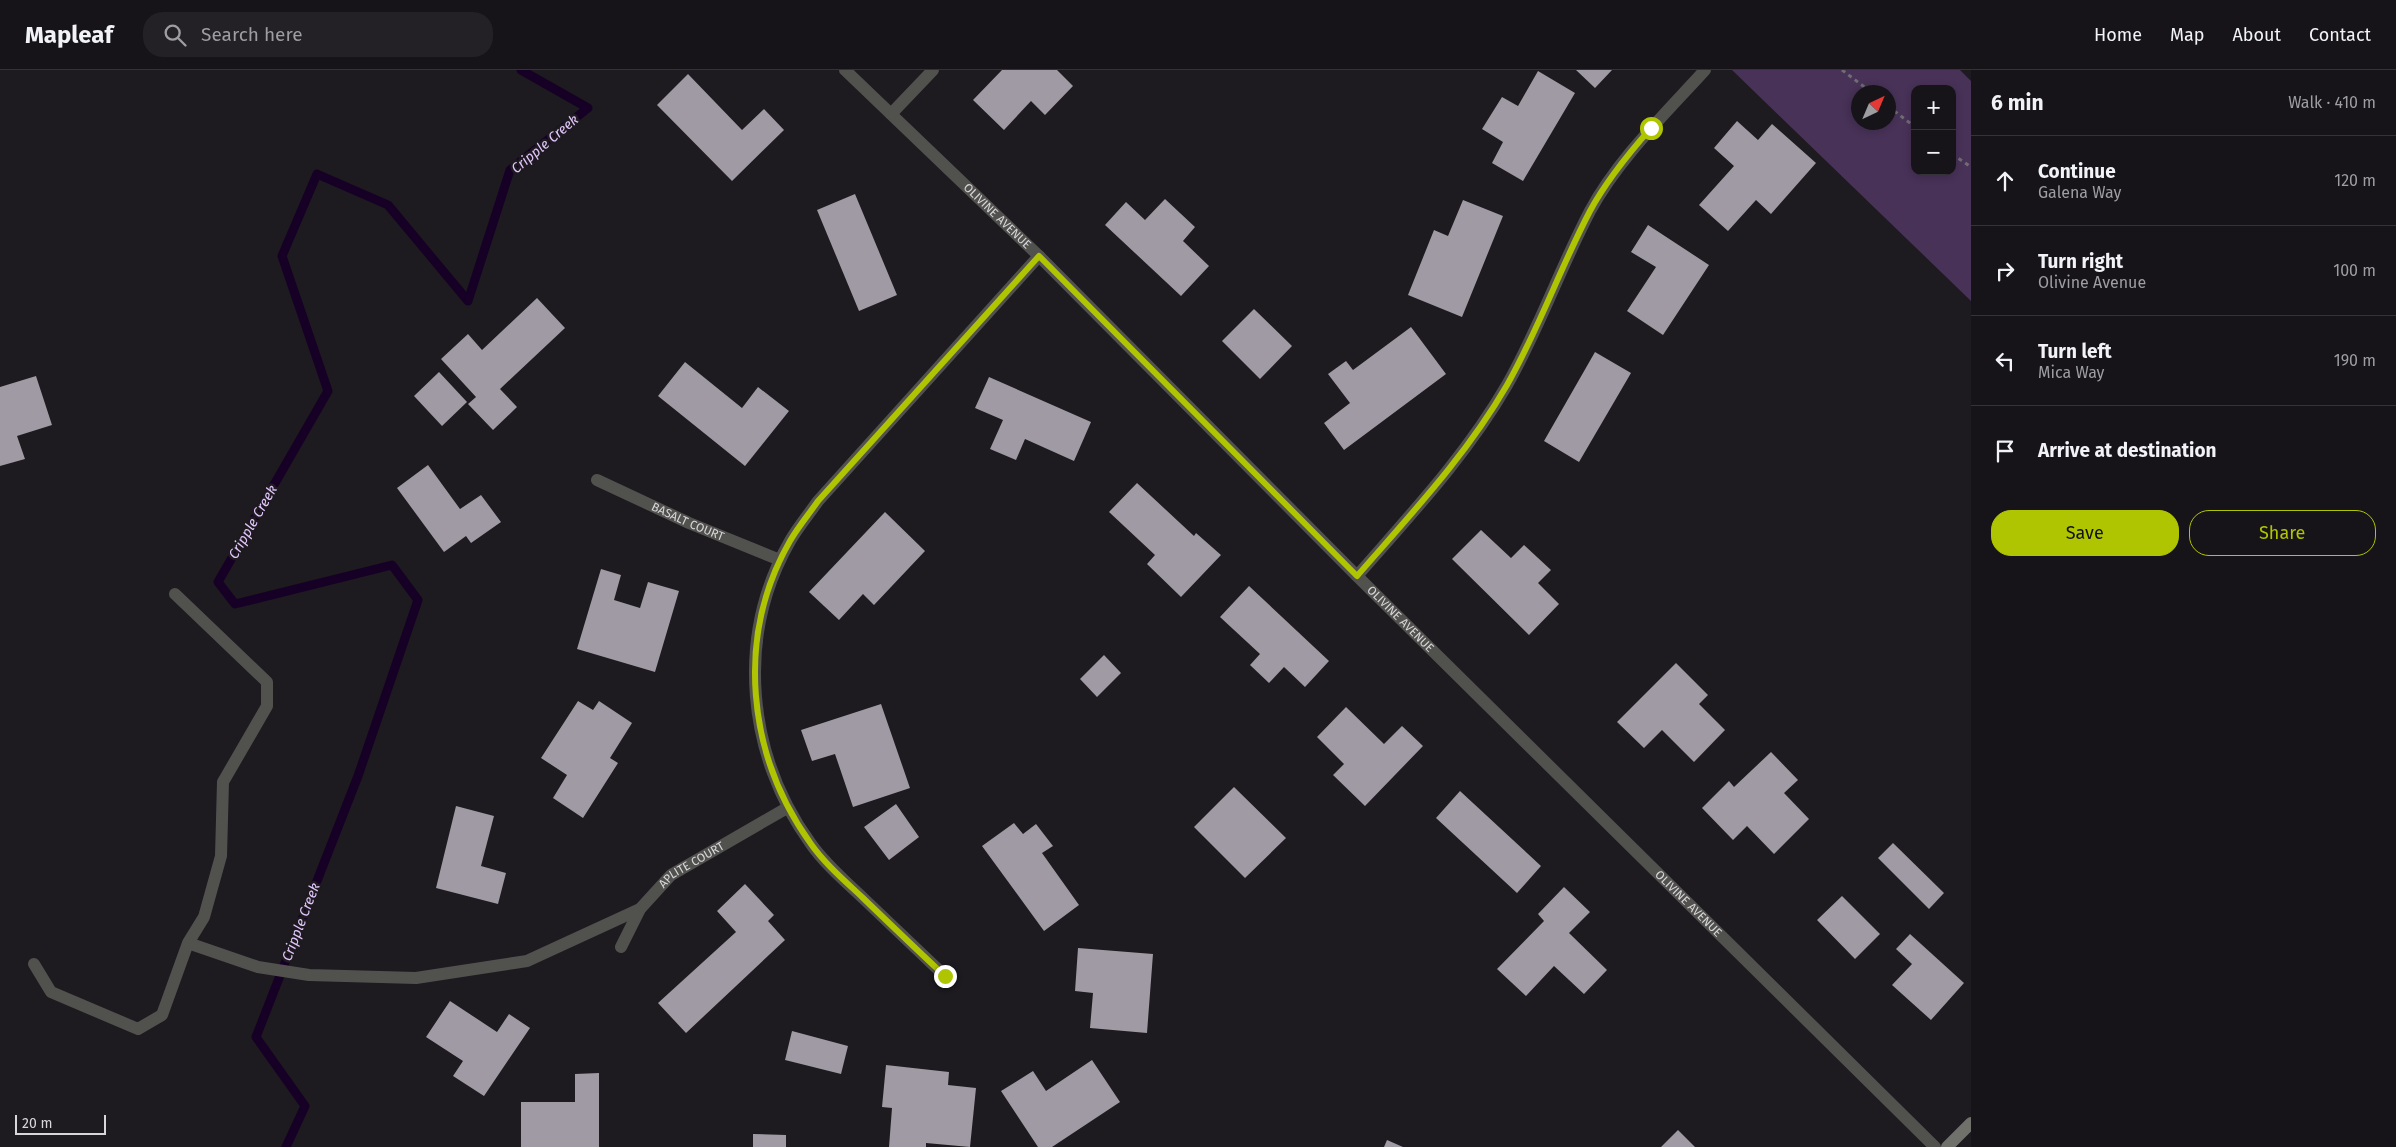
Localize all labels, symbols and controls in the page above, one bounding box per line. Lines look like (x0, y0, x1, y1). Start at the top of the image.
search box (143, 12, 493, 57)
text: Mapleaf (25, 21, 113, 49)
icon: search (161, 21, 189, 49)
text: Search here (201, 23, 303, 46)
text: Home (2094, 24, 2142, 46)
text: Map (2170, 24, 2204, 46)
text: About (2232, 24, 2281, 46)
text: Contact (2309, 24, 2371, 46)
north arrow (1851, 85, 1896, 130)
map controls (1911, 85, 1956, 175)
button: + (1911, 85, 1956, 130)
text: 6 min (1991, 90, 2044, 116)
text: Walk · 410 m (2288, 93, 2376, 112)
water label: Cripple Creek (508, 111, 582, 177)
route start (1640, 117, 1663, 140)
button: − (1911, 130, 1956, 175)
text: Continue (2038, 160, 2116, 183)
icon: ahead (1991, 167, 2019, 195)
text: 120 m (2334, 171, 2376, 190)
street label: OLIVINE AVENUE (961, 180, 1034, 252)
text: Galena Way (2038, 183, 2121, 202)
text: Turn right (2038, 250, 2123, 273)
icon: right (1991, 257, 2019, 285)
text: 100 m (2333, 261, 2376, 280)
text: Olivine Avenue (2038, 273, 2146, 292)
text: Turn left (2038, 340, 2112, 363)
icon: left (1991, 347, 2019, 375)
text: 190 m (2334, 351, 2376, 370)
text: Mica Way (2038, 363, 2104, 382)
icon: arrive (1991, 437, 2019, 465)
text: Arrive at destination (2038, 439, 2217, 462)
water label: Cripple Creek (225, 482, 281, 562)
street label: BASALT COURT (649, 500, 727, 544)
button: Save (1991, 510, 2179, 556)
button: Share (2189, 510, 2376, 556)
street label: OLIVINE AVENUE (1364, 583, 1437, 655)
street label: APLITE COURT (656, 838, 727, 891)
street label: OLIVINE AVENUE (1652, 868, 1725, 940)
water label: Cripple Creek (278, 880, 324, 963)
route end (934, 965, 957, 988)
scale bar (15, 1112, 106, 1135)
text: 20 m (22, 1115, 52, 1132)

